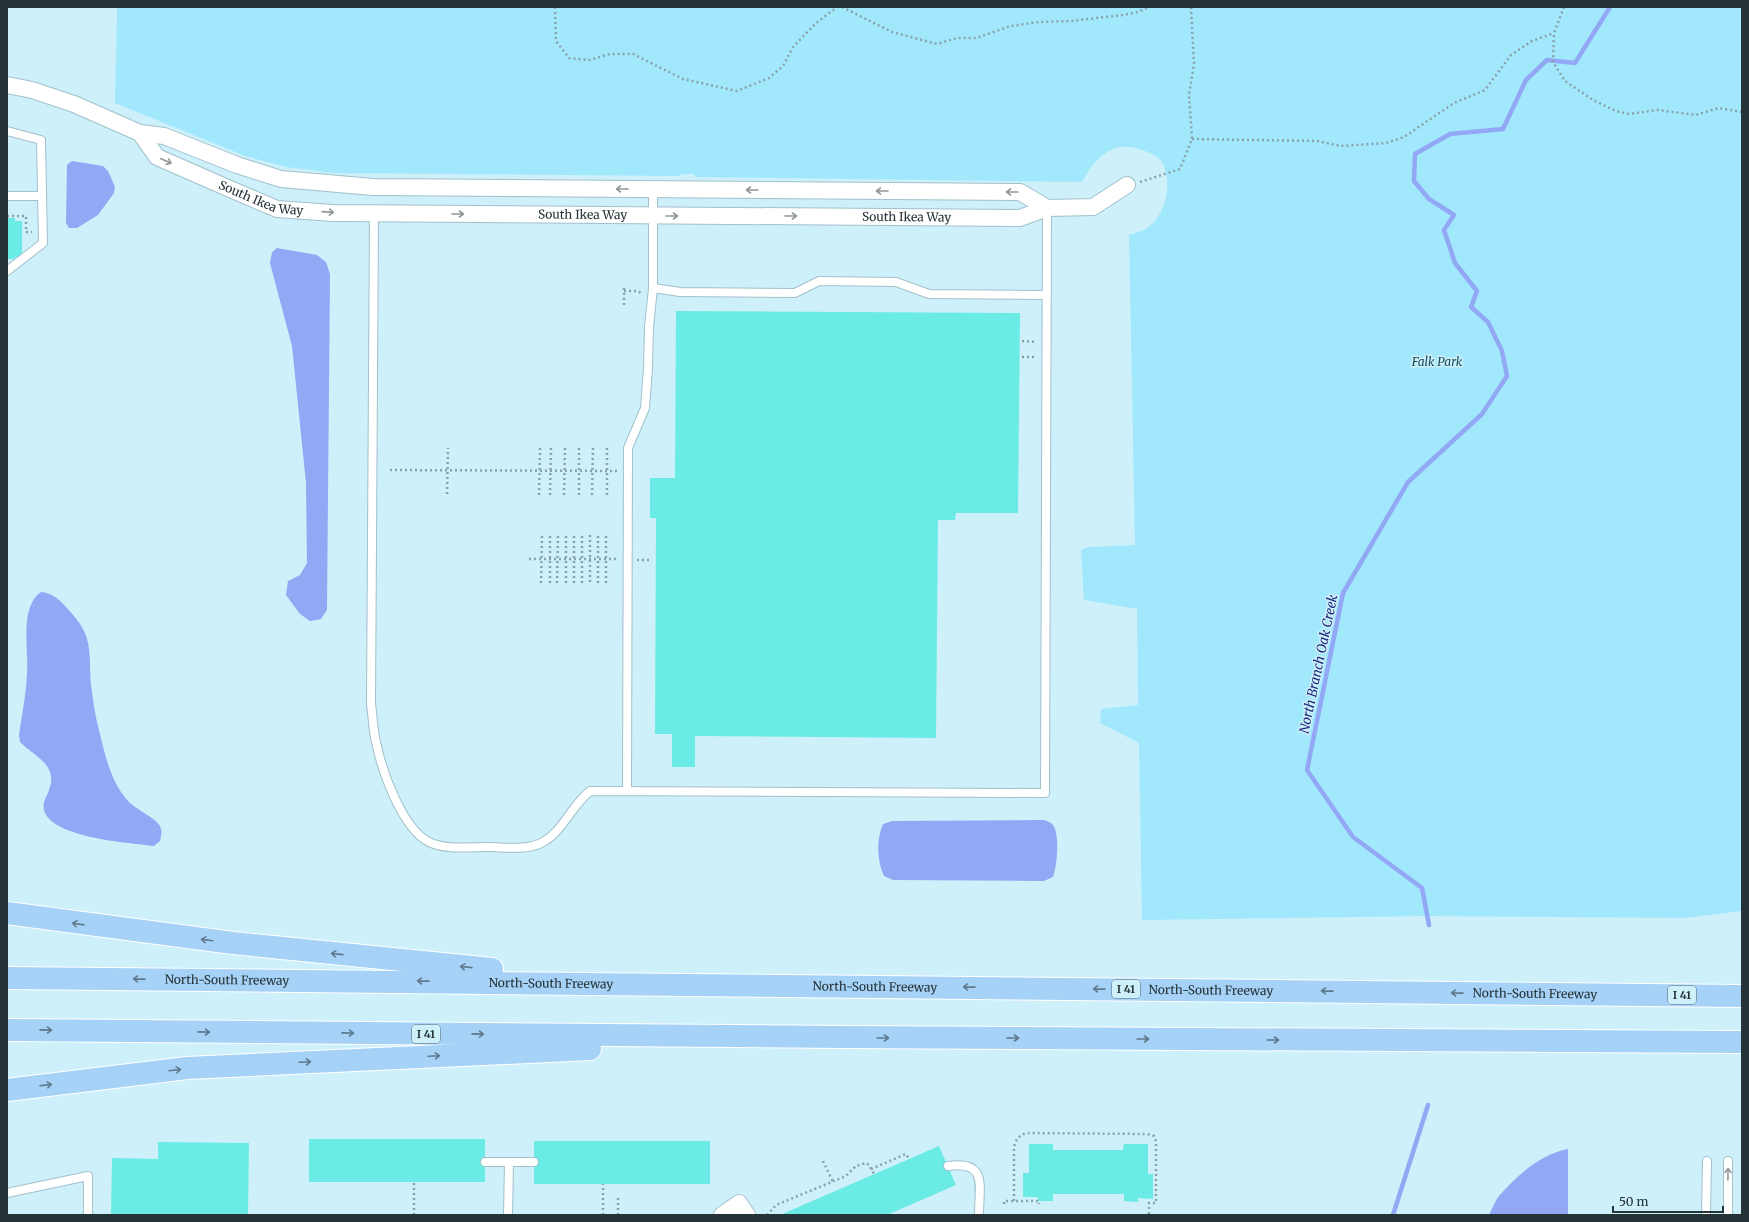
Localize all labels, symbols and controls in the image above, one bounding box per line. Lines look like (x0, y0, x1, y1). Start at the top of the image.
one-way arrow (160, 158, 172, 165)
street label: South Ikea Way (217, 177, 304, 218)
one-way arrow (616, 185, 629, 193)
one-way arrow (746, 186, 759, 194)
one-way arrow (876, 187, 889, 195)
one-way arrow (1006, 188, 1019, 196)
street label: South Ikea Way (538, 206, 627, 222)
one-way arrow (321, 209, 334, 216)
street label: South Ikea Way (862, 209, 951, 224)
one-way arrow (451, 210, 464, 218)
one-way arrow (665, 212, 678, 219)
one-way arrow (784, 212, 797, 220)
park label: Falk Park (1411, 354, 1463, 369)
water label: North Branch Oak Creek (1295, 593, 1342, 735)
one-way arrow (72, 920, 85, 928)
one-way arrow (201, 936, 214, 943)
one-way arrow (331, 950, 344, 957)
one-way arrow (460, 963, 473, 970)
street label: North-South Freeway (165, 972, 289, 988)
one-way arrow (133, 975, 146, 983)
street label: North-South Freeway (489, 975, 613, 991)
one-way arrow (417, 977, 430, 985)
street label: North-South Freeway (813, 978, 937, 995)
road number: I 41 (1112, 980, 1140, 998)
street label: North-South Freeway (1149, 982, 1273, 998)
one-way arrow (963, 983, 976, 991)
one-way arrow (1093, 985, 1106, 993)
street label: North-South Freeway (1473, 985, 1597, 1001)
road number: I 41 (1668, 986, 1696, 1004)
one-way arrow (1321, 988, 1334, 995)
one-way arrow (1451, 989, 1464, 997)
road number: I 41 (412, 1025, 440, 1043)
one-way arrow (39, 1026, 52, 1034)
one-way arrow (197, 1028, 210, 1035)
one-way arrow (341, 1029, 354, 1037)
one-way arrow (471, 1030, 484, 1038)
one-way arrow (876, 1034, 889, 1042)
one-way arrow (1006, 1034, 1019, 1042)
one-way arrow (1136, 1035, 1149, 1043)
one-way arrow (1266, 1036, 1279, 1044)
one-way arrow (427, 1052, 440, 1060)
one-way arrow (298, 1058, 311, 1065)
one-way arrow (168, 1066, 181, 1074)
one-way arrow (39, 1081, 52, 1089)
one-way arrow (1724, 1168, 1732, 1181)
scale bar (1613, 1188, 1723, 1214)
text: 50 m (1619, 1194, 1648, 1209)

